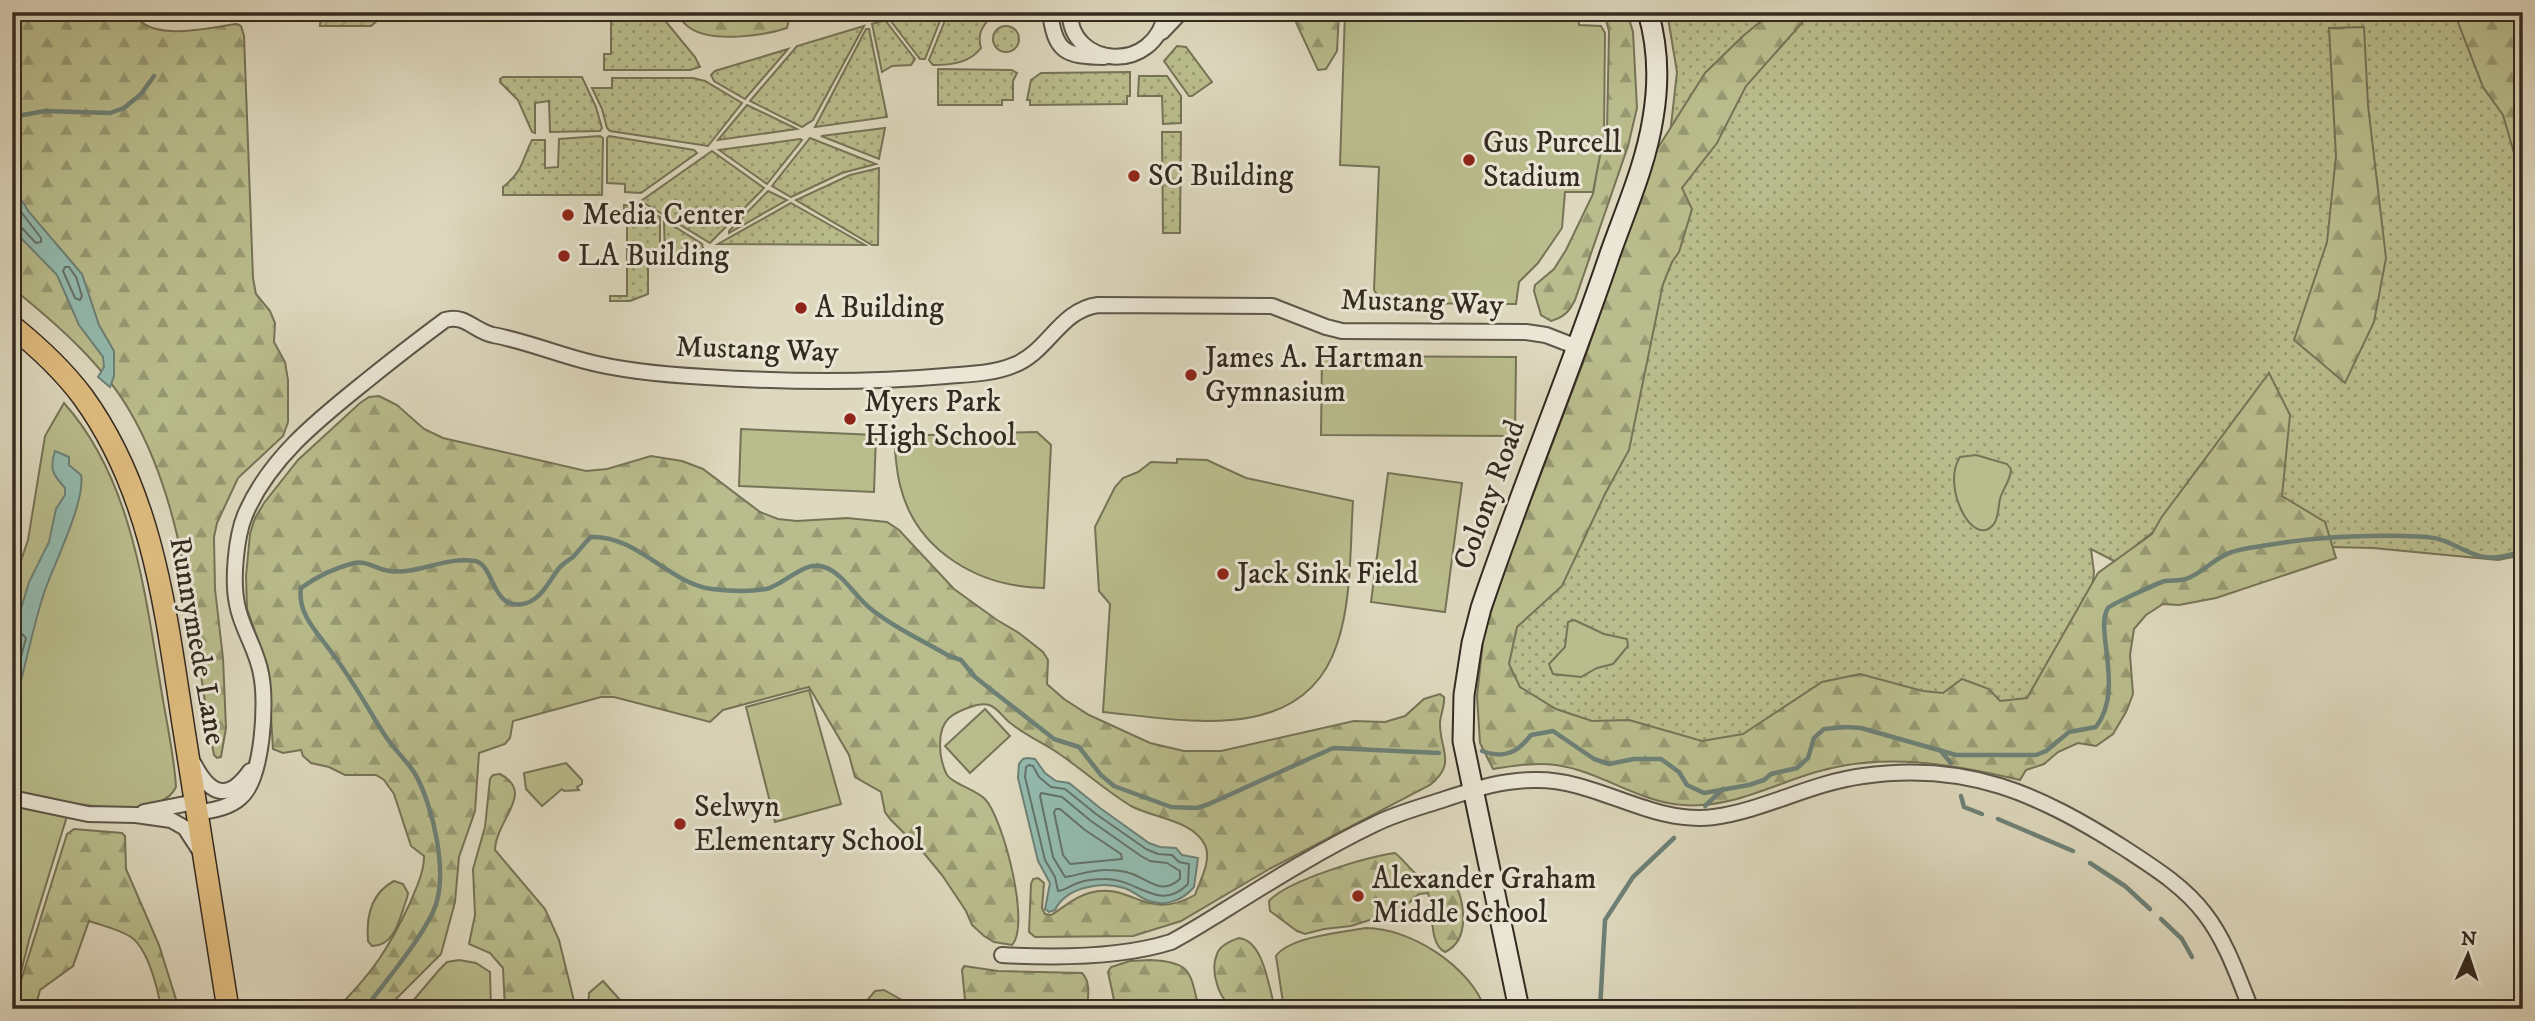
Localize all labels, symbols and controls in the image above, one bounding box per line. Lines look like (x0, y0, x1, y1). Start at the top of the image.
place label: Gus Purcell Stadium (1483, 125, 1621, 196)
marker: Gus Purcell Stadium (1461, 152, 1477, 168)
place label: SC Building (1148, 158, 1294, 195)
marker: SC Building (1126, 168, 1142, 184)
place label: Media Center (582, 197, 744, 234)
marker: Media Center (560, 207, 576, 223)
place label: LA Building (578, 238, 729, 275)
marker: LA Building (556, 248, 572, 264)
street label: Mustang Way (1340, 282, 1505, 324)
place label: A Building (815, 290, 944, 327)
marker: A Building (793, 300, 809, 316)
street label: Mustang Way (675, 329, 840, 371)
place label: James A. Hartman Gymnasium (1202, 340, 1424, 411)
marker: James A. Hartman Gymnasium (1183, 367, 1199, 383)
place label: Myers Park High School (864, 384, 1016, 455)
marker: Myers Park High School (842, 411, 858, 427)
street label: Colony Road (1446, 415, 1534, 575)
street label: Runnymede Lane (160, 534, 234, 748)
place label: Jack Sink Field (1234, 556, 1418, 593)
marker: Jack Sink Field (1215, 566, 1231, 582)
place label: Selwyn Elementary School (694, 789, 923, 860)
marker: Selwyn Elementary School (672, 816, 688, 832)
place label: Alexander Graham Middle School (1372, 861, 1596, 932)
marker: Alexander Graham Middle School (1350, 888, 1366, 904)
north arrow (2434, 920, 2504, 990)
text: N (2460, 928, 2478, 951)

